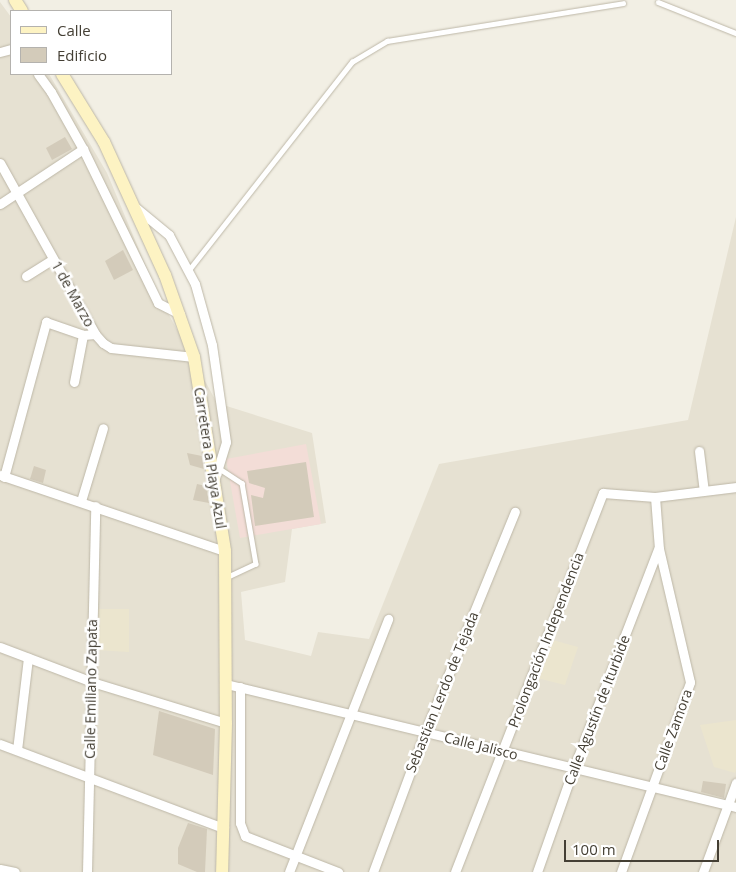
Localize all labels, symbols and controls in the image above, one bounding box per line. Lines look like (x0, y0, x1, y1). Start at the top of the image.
legend (10, 10, 172, 75)
text: Calle (57, 20, 91, 40)
text: Edificio (57, 45, 107, 65)
street label: 1 de Marzo (48, 258, 98, 330)
street label: Carretera a Playa Azul (191, 386, 229, 530)
street label: Prolongación Independencia (505, 550, 587, 730)
street label: Sebastian Lerdo de Tejada (402, 609, 482, 775)
street label: Calle Emiliano Zapata (81, 619, 101, 759)
street label: Calle Agustín de Iturbide (561, 633, 633, 787)
street label: Calle Zamora (650, 687, 696, 773)
street label: Calle Jalisco (442, 729, 520, 763)
scale bar (566, 830, 721, 862)
text: 100 m (572, 839, 616, 859)

